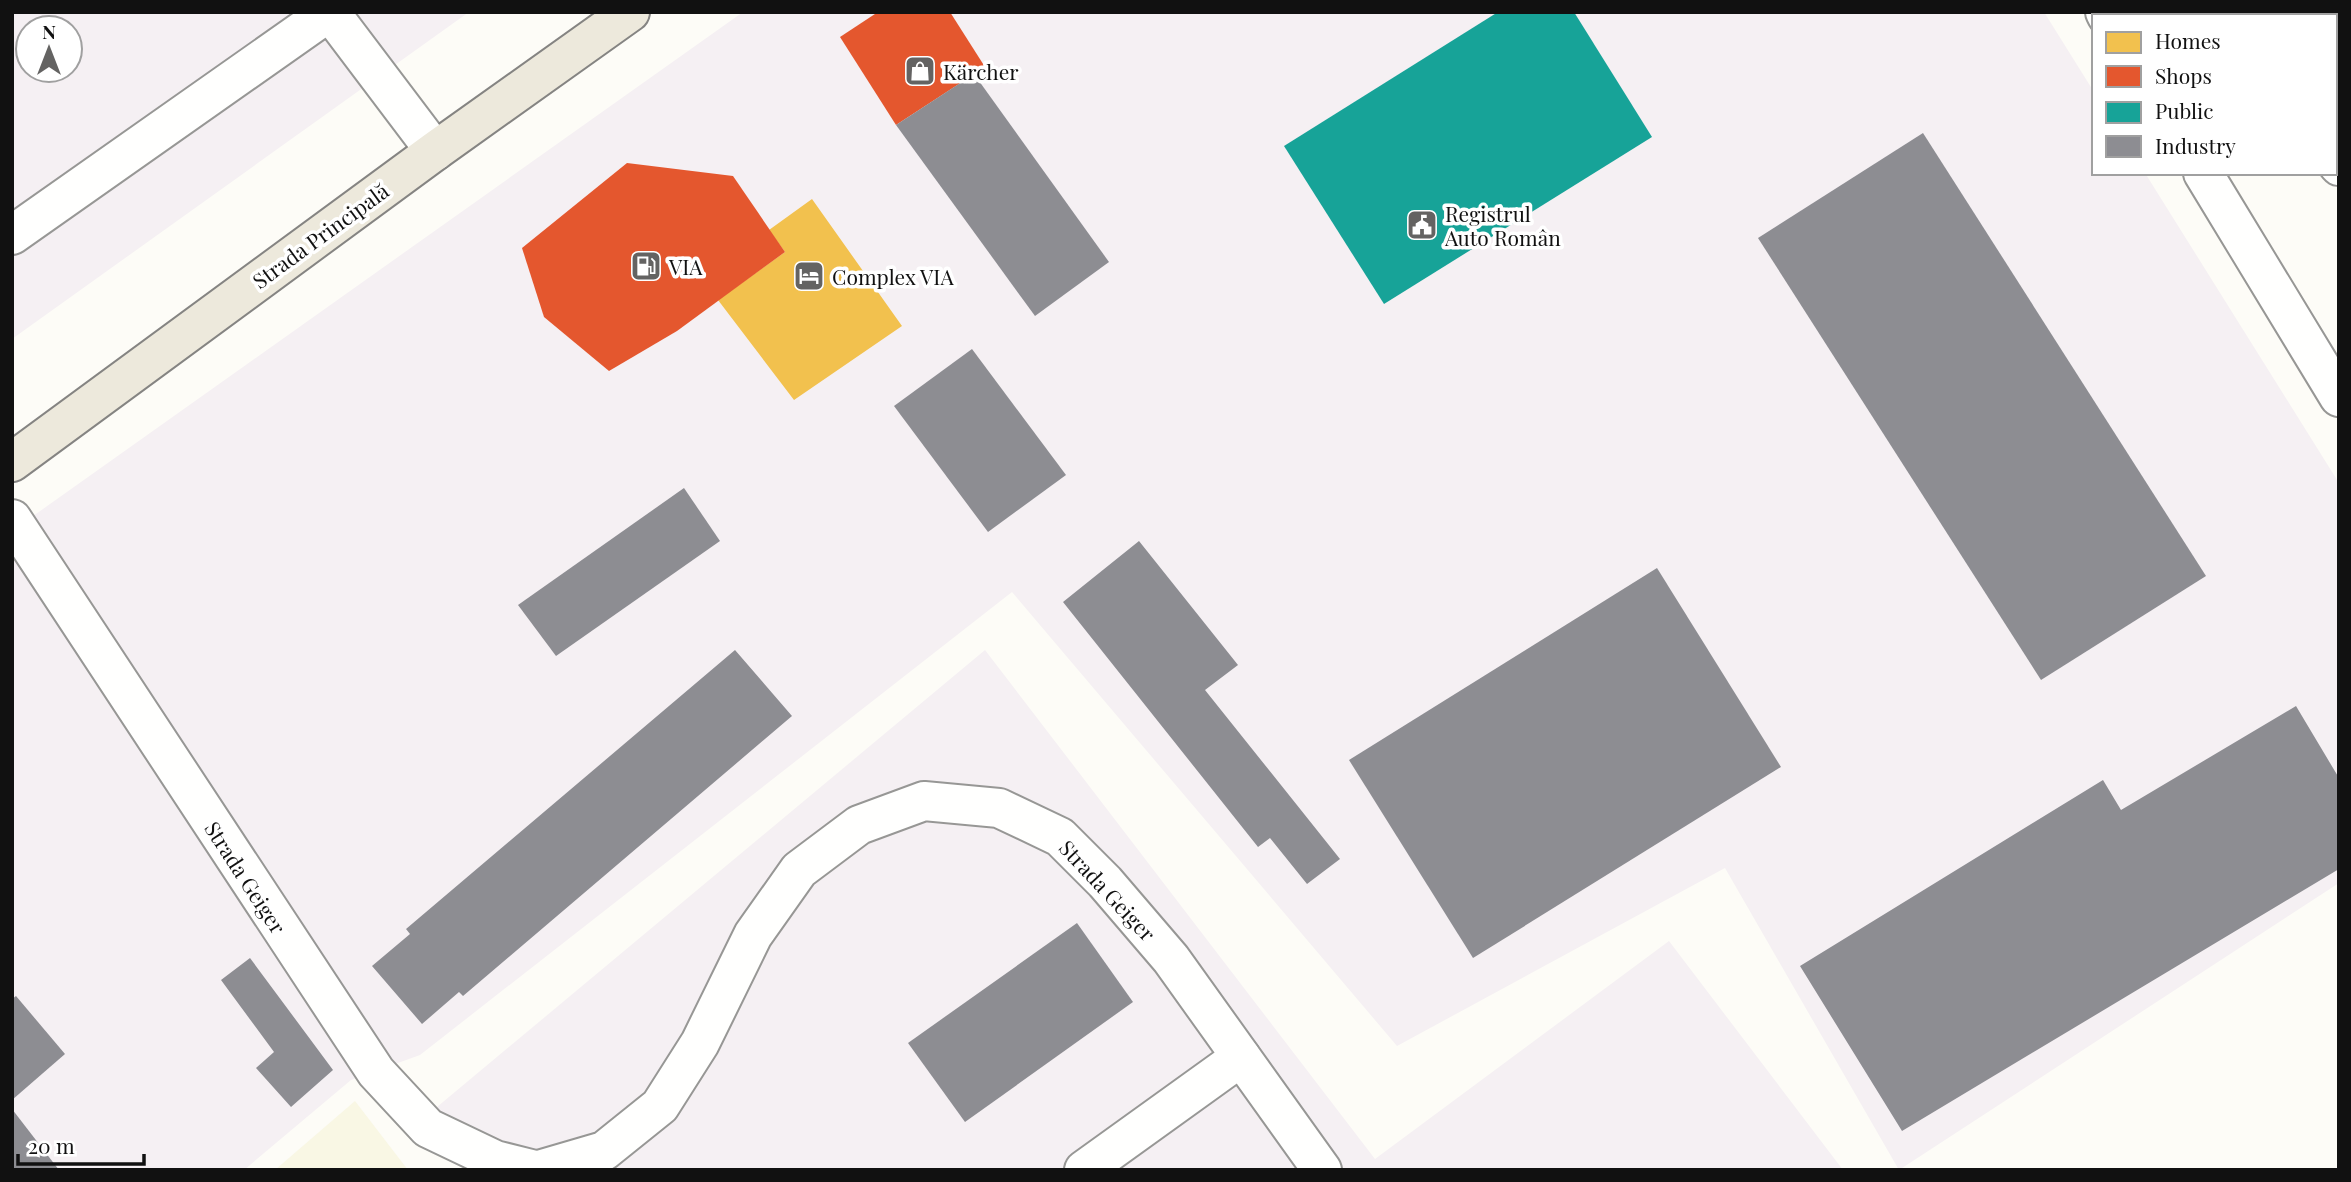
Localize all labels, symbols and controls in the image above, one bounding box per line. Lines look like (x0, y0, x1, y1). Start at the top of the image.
north arrow (14, 14, 84, 84)
legend (2092, 14, 2337, 175)
text: N (42, 18, 56, 44)
text: Homes (2155, 26, 2221, 54)
shop icon: Kärcher (903, 54, 937, 88)
place label: Kärcher (943, 57, 1019, 85)
text: Shops (2155, 61, 2212, 89)
text: Public (2155, 96, 2213, 124)
text: Industry (2155, 131, 2236, 159)
street label: Strada Principală (246, 176, 394, 294)
place label: Registrul Auto Român (1444, 199, 1561, 251)
public building icon: Registrul Auto Român (1405, 208, 1439, 242)
fuel station icon: VIA (629, 249, 663, 283)
place label: VIA (668, 252, 703, 280)
hotel icon: Complex VIA (792, 259, 826, 293)
place label: Complex VIA (832, 262, 954, 290)
street label: Strada Geiger (199, 815, 293, 939)
street label: Strada Geiger (1054, 833, 1163, 947)
scale bar (18, 1122, 144, 1166)
text: 20 m (28, 1131, 75, 1159)

